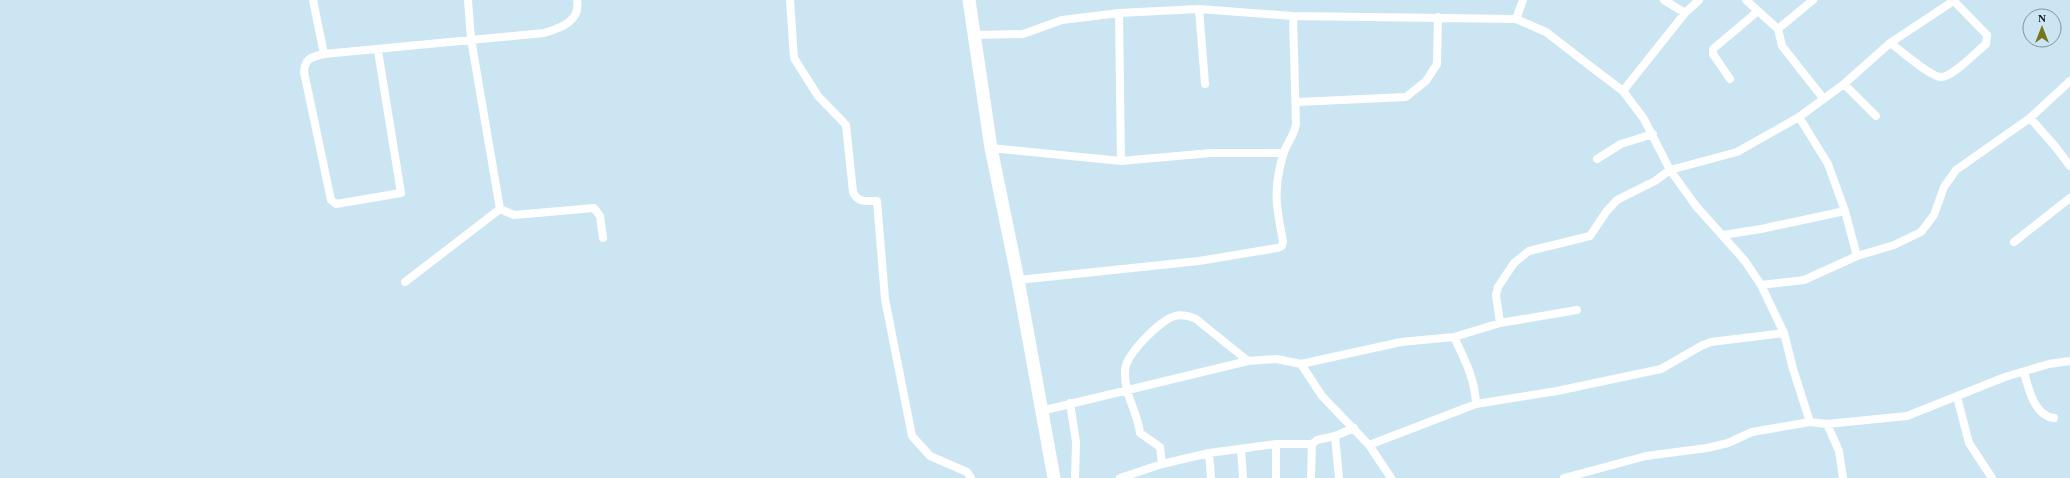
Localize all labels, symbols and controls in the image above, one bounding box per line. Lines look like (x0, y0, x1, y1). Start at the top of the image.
north arrow (2022, 8, 2062, 48)
text: N (2038, 12, 2046, 24)

